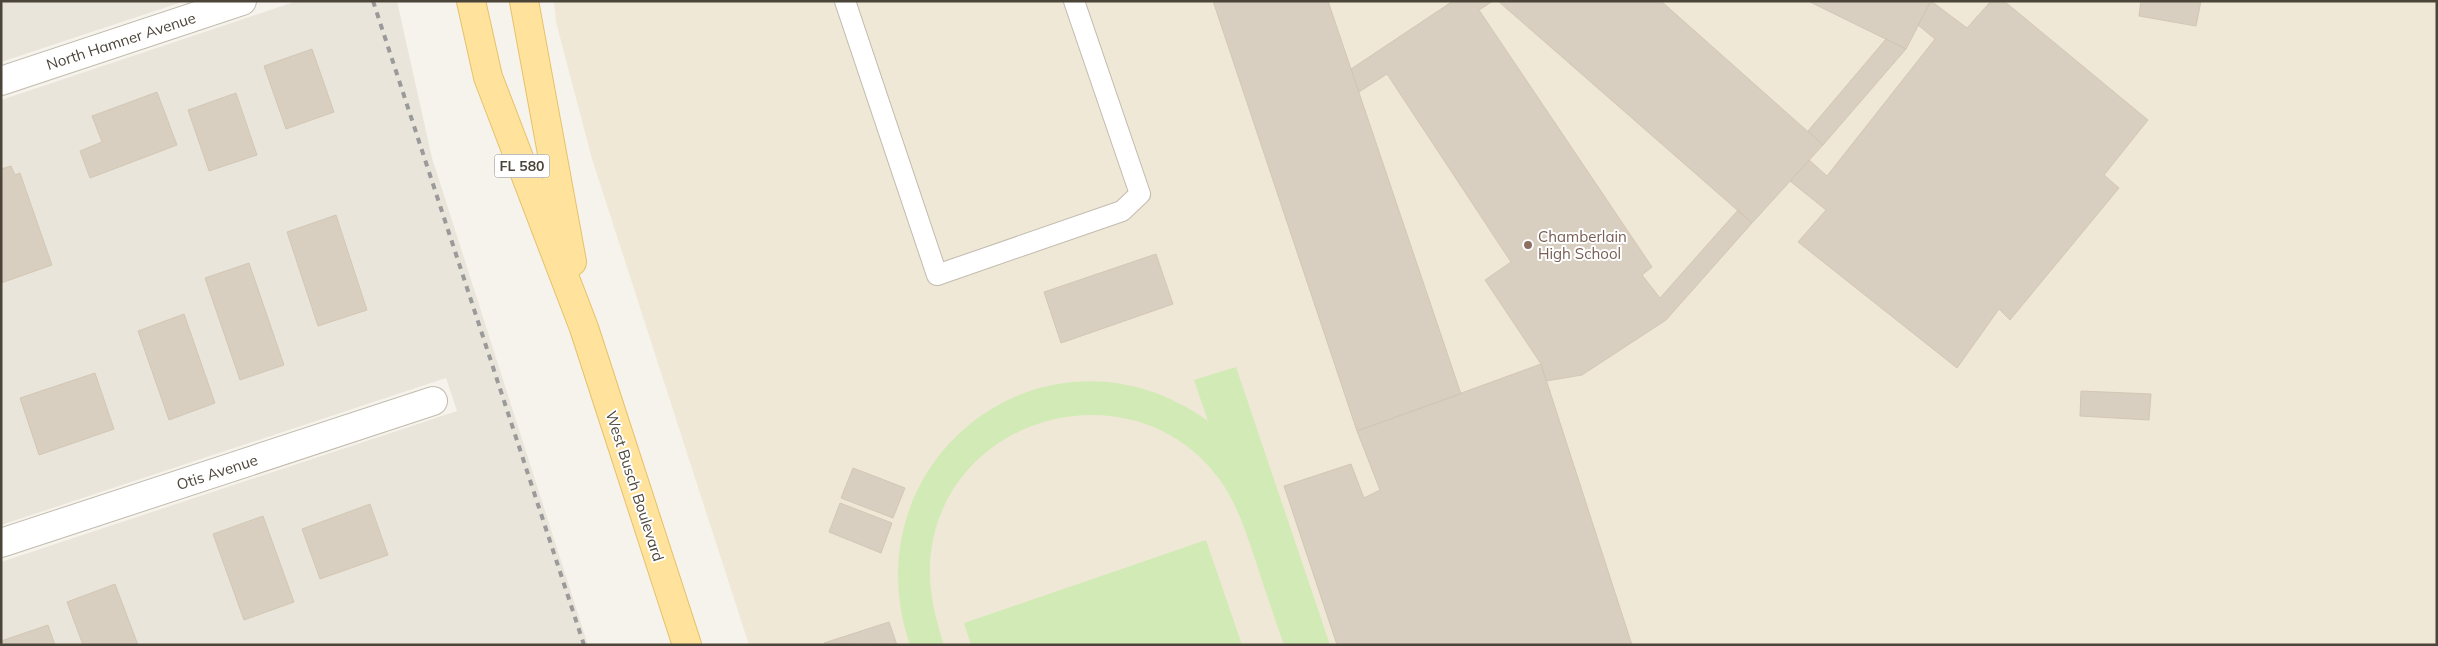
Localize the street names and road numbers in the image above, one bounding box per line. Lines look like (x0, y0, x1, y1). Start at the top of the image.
street label: North Hamner Avenue (44, 8, 198, 74)
road number: FL 580 (494, 154, 550, 178)
street label: West Busch Boulevard (602, 408, 668, 564)
street label: Otis Avenue (174, 450, 260, 494)

